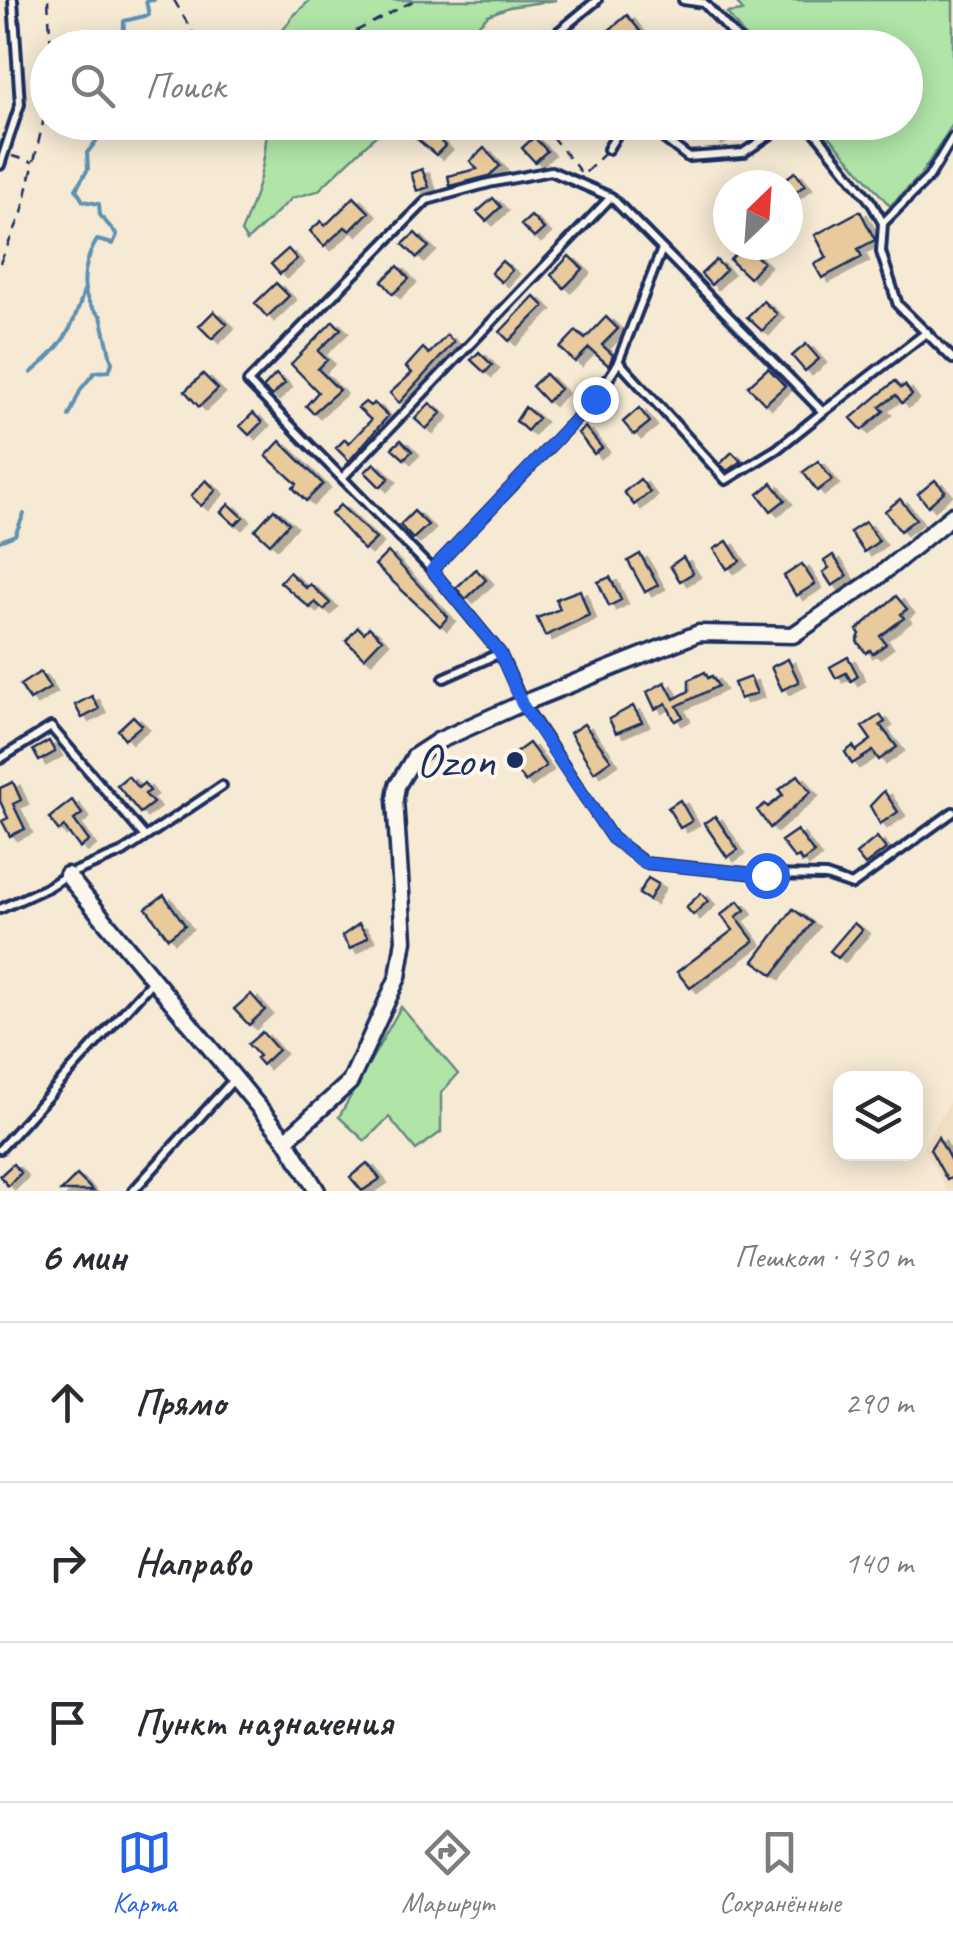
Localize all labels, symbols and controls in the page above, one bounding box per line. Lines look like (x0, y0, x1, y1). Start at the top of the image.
search box (30, 30, 923, 140)
icon: search (65, 58, 120, 113)
text: Поиск (145, 62, 225, 109)
north arrow (713, 170, 803, 260)
route end (573, 377, 619, 423)
place label: Ozon (416, 730, 495, 790)
marker: Ozon (504, 749, 526, 771)
route start (744, 853, 790, 899)
map controls (833, 1071, 923, 1161)
button: layers (833, 1071, 923, 1161)
text: 6 мин (40, 1230, 126, 1283)
text: Пешком · 430 m (734, 1236, 913, 1277)
icon: ahead (40, 1375, 95, 1430)
text: Прямо (135, 1379, 225, 1426)
text: 290 m (844, 1382, 913, 1423)
icon: right (40, 1535, 95, 1590)
text: Направо (135, 1539, 251, 1586)
text: 140 m (844, 1542, 913, 1583)
icon: arrive (40, 1695, 95, 1750)
text: Пункт назначения (135, 1699, 392, 1746)
tab: Карта (113, 1825, 177, 1920)
tab: Маршрут (402, 1825, 494, 1920)
tab: Сохранённые (719, 1825, 841, 1920)

